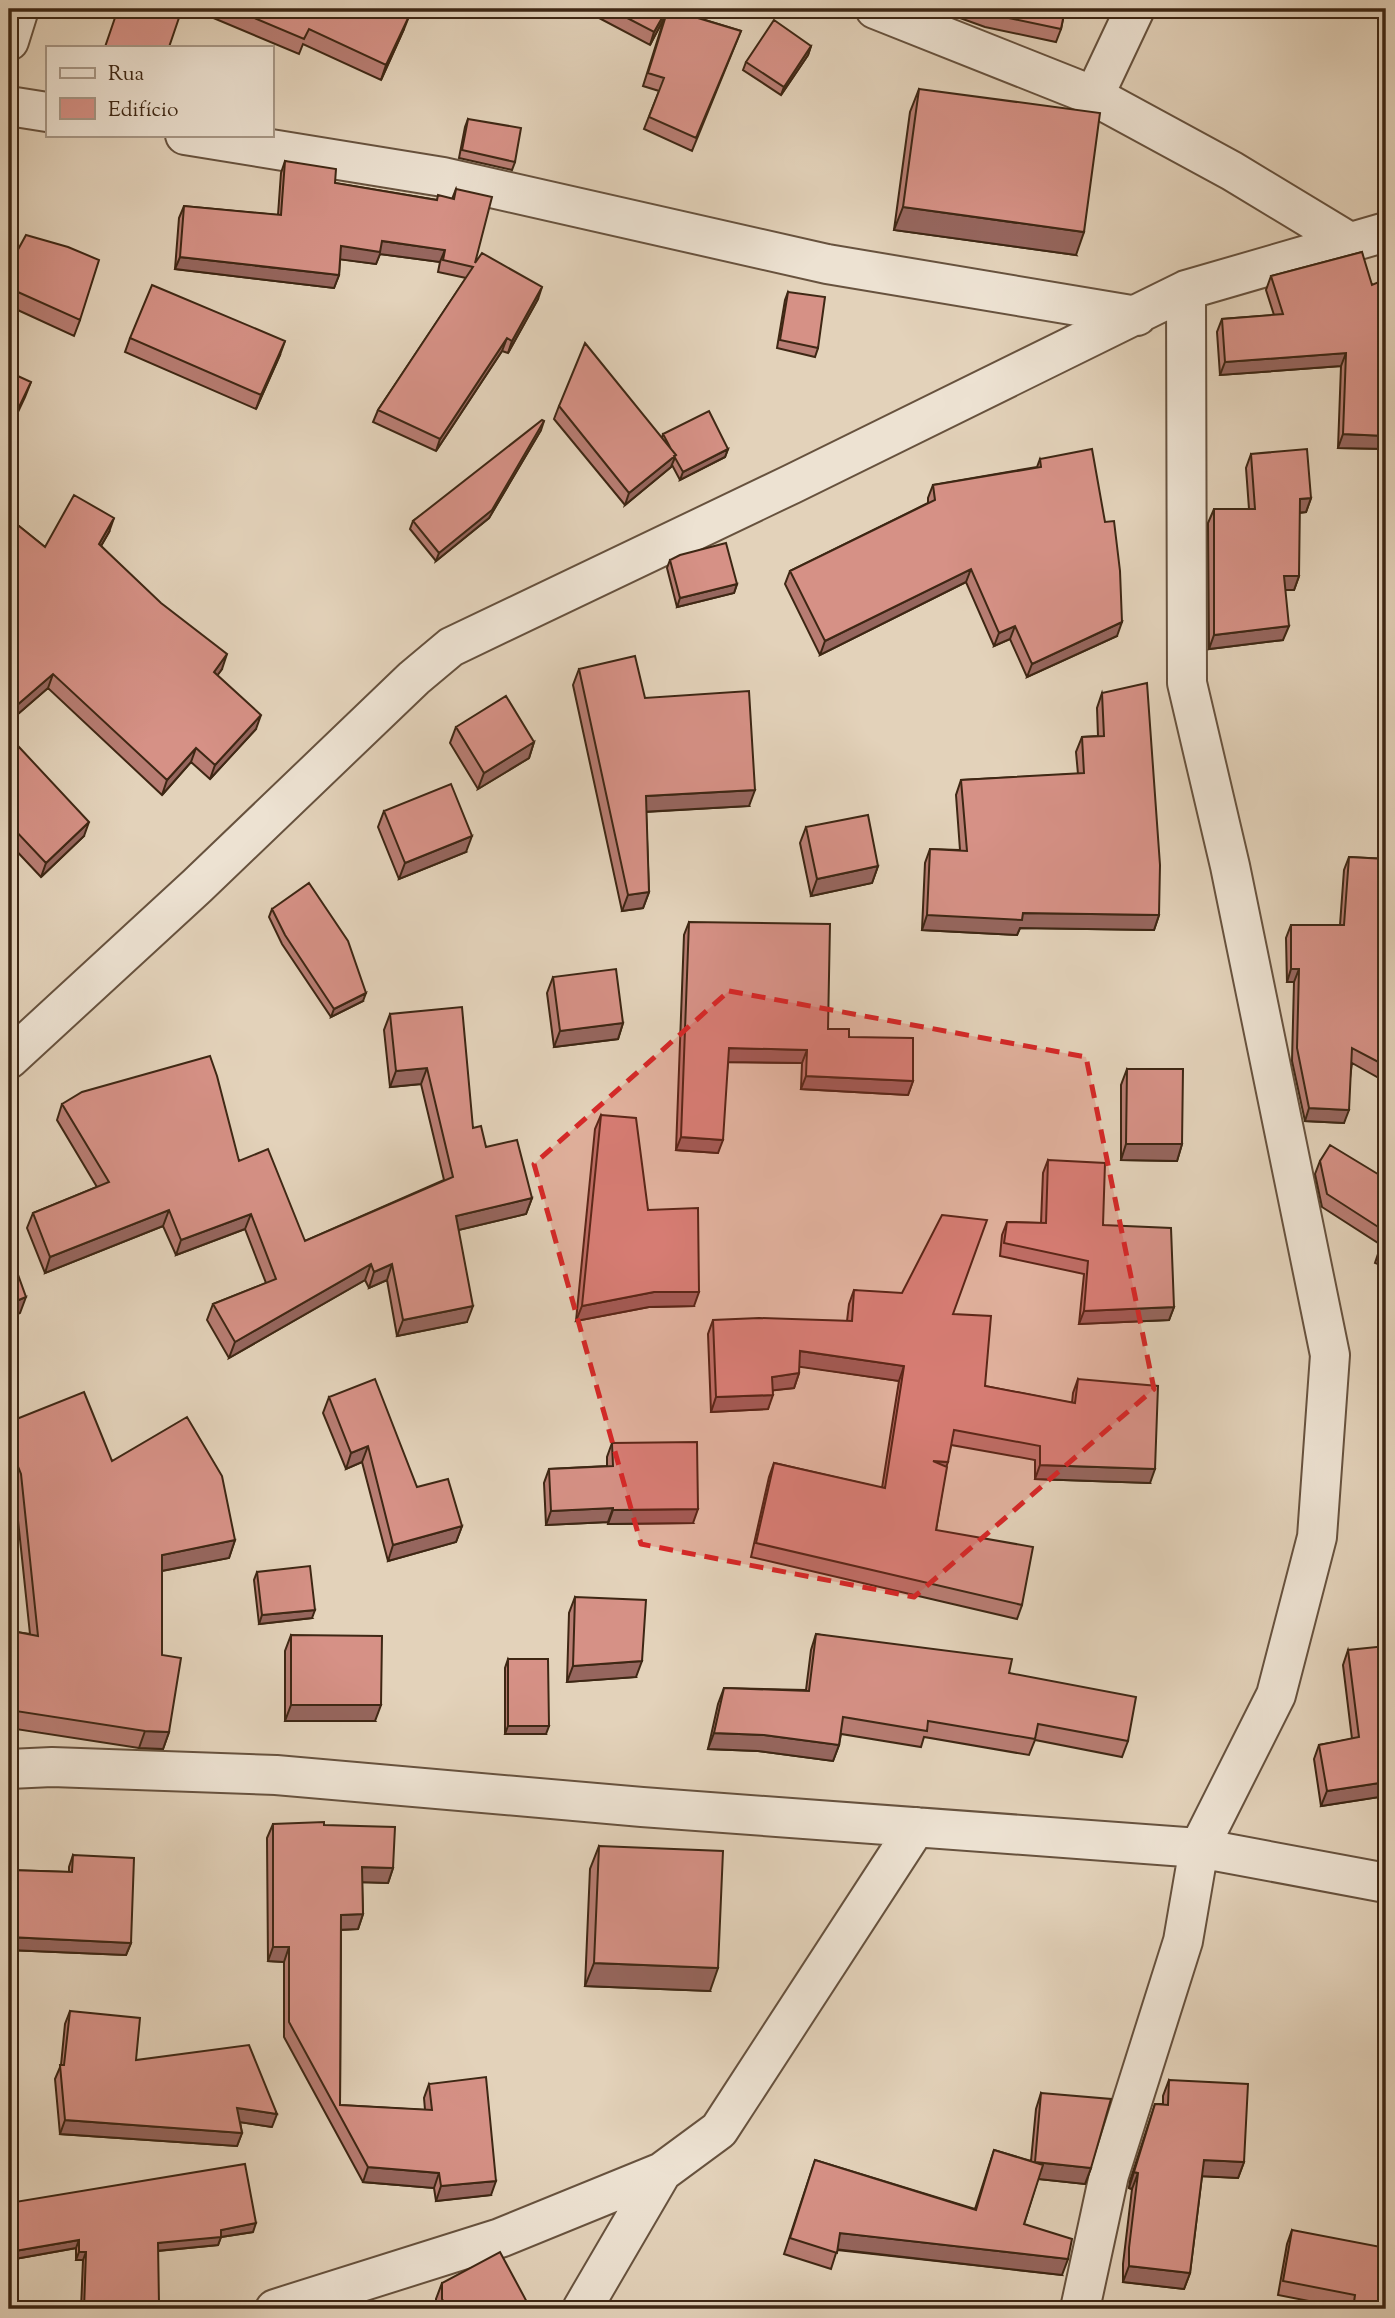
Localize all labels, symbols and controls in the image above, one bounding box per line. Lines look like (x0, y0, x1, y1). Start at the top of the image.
legend (46, 46, 273, 136)
text: Rua (108, 60, 145, 90)
text: Edifício (108, 96, 178, 126)

